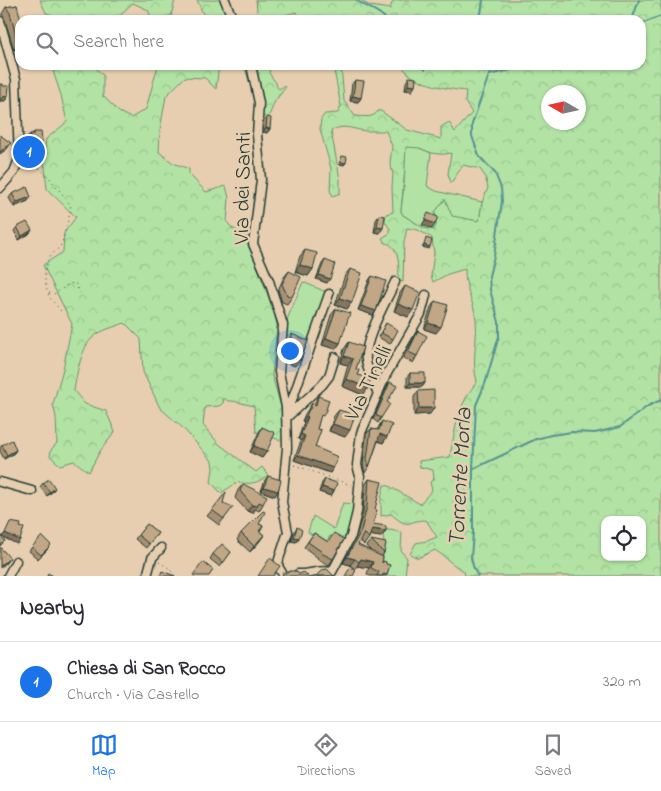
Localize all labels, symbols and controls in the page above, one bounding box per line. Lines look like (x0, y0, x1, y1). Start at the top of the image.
search box (15, 15, 646, 70)
icon: search (33, 29, 61, 57)
text: Search here (73, 29, 164, 56)
north arrow (541, 85, 586, 130)
street label: Via dei Santi (227, 131, 261, 246)
pin: 1 (13, 133, 45, 171)
your location (277, 338, 303, 364)
street label: Via Tinelli (337, 340, 402, 428)
water label: Torrente Morla (440, 406, 483, 547)
map controls (601, 516, 646, 561)
button: locate (601, 516, 646, 561)
text: Nearby (20, 594, 84, 624)
text: Chiesa di San Rocco (67, 656, 226, 683)
text: 1 (33, 670, 39, 694)
text: 320 m (603, 670, 641, 694)
text: Church · Via Castello (67, 683, 199, 707)
tab: Map (90, 731, 118, 782)
tab: Directions (297, 731, 355, 782)
tab: Saved (535, 731, 571, 782)

